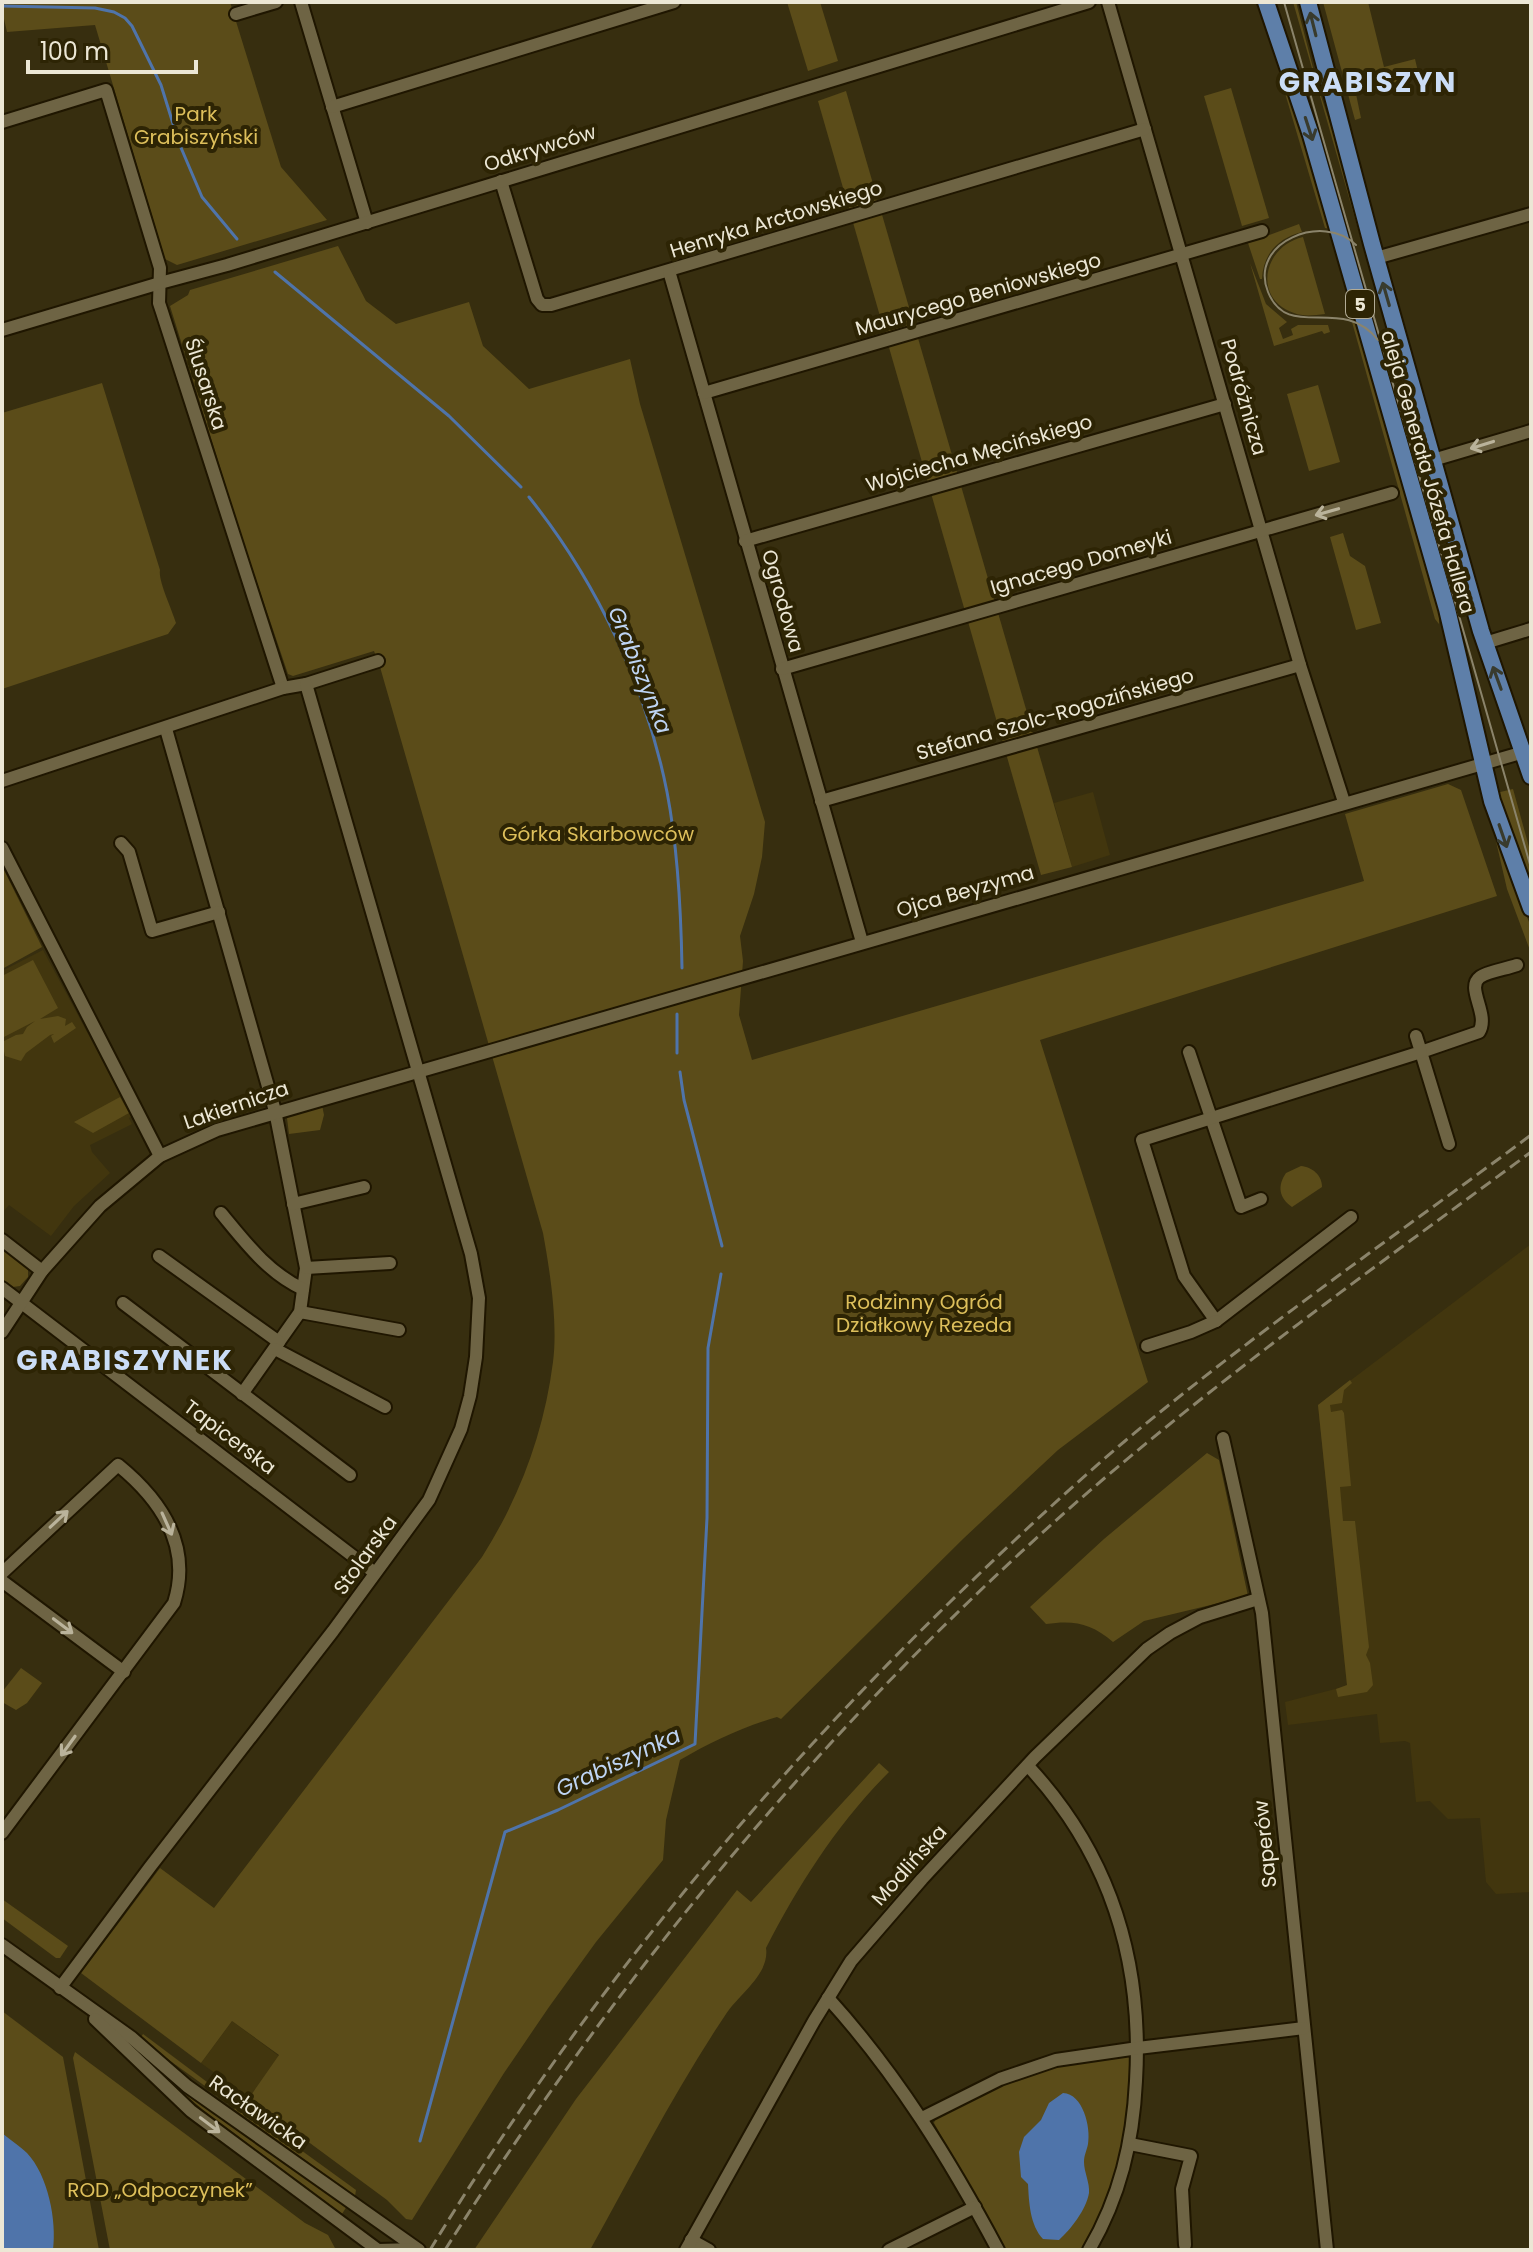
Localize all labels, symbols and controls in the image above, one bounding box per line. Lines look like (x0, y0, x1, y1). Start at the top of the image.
one-way arrow (1305, 11, 1320, 37)
scale bar (28, 24, 196, 74)
text: 100 m (40, 35, 109, 68)
district label: GRABISZYN (1279, 63, 1457, 102)
park label: Park Grabiszyński (134, 100, 258, 151)
one-way arrow (1302, 116, 1317, 141)
street label: Odkrywców (480, 117, 600, 178)
street label: Henryka Arctowskiego (666, 173, 886, 265)
street label: Maurycego Beniowskiego (852, 245, 1104, 343)
one-way arrow (1378, 282, 1393, 308)
road number: 5 (1346, 290, 1374, 318)
street label: aleja Generała Józefa Hallera (1374, 327, 1482, 617)
street label: Ślusarska (178, 334, 234, 434)
street label: Podróżnicza (1214, 336, 1274, 458)
street label: Wojciecha Męcińskiego (862, 407, 1096, 499)
one-way arrow (1469, 438, 1495, 453)
one-way arrow (1314, 506, 1340, 521)
street label: Ignacego Domeyki (987, 523, 1175, 601)
street label: Ogrodowa (755, 546, 811, 656)
water label: Grabiszynka (600, 602, 680, 738)
street label: Stefana Szolc-Rogozińskiego (913, 661, 1197, 767)
one-way arrow (1489, 666, 1503, 691)
park label: Górka Skarbowców (502, 820, 695, 848)
one-way arrow (1497, 824, 1512, 849)
street label: Ojca Beyzyma (893, 858, 1037, 924)
street label: Lakiernicza (180, 1074, 292, 1136)
park label: Rodzinny Ogród Działkowy Rezeda (836, 1288, 1012, 1339)
district label: GRABISZYNEK (16, 1341, 234, 1380)
street label: Tapicerska (178, 1393, 282, 1481)
one-way arrow (49, 1510, 69, 1529)
street label: Stolarska (327, 1510, 403, 1600)
one-way arrow (160, 1512, 175, 1536)
one-way arrow (52, 1618, 73, 1635)
water label: Grabiszynka (550, 1719, 686, 1804)
one-way arrow (60, 1735, 77, 1756)
street label: Saperów (1246, 1798, 1284, 1889)
street label: Modlińska (865, 1818, 953, 1912)
street label: Racławicka (203, 2068, 313, 2156)
one-way arrow (198, 2117, 220, 2133)
park label: ROD „Odpoczynek” (67, 2176, 253, 2204)

